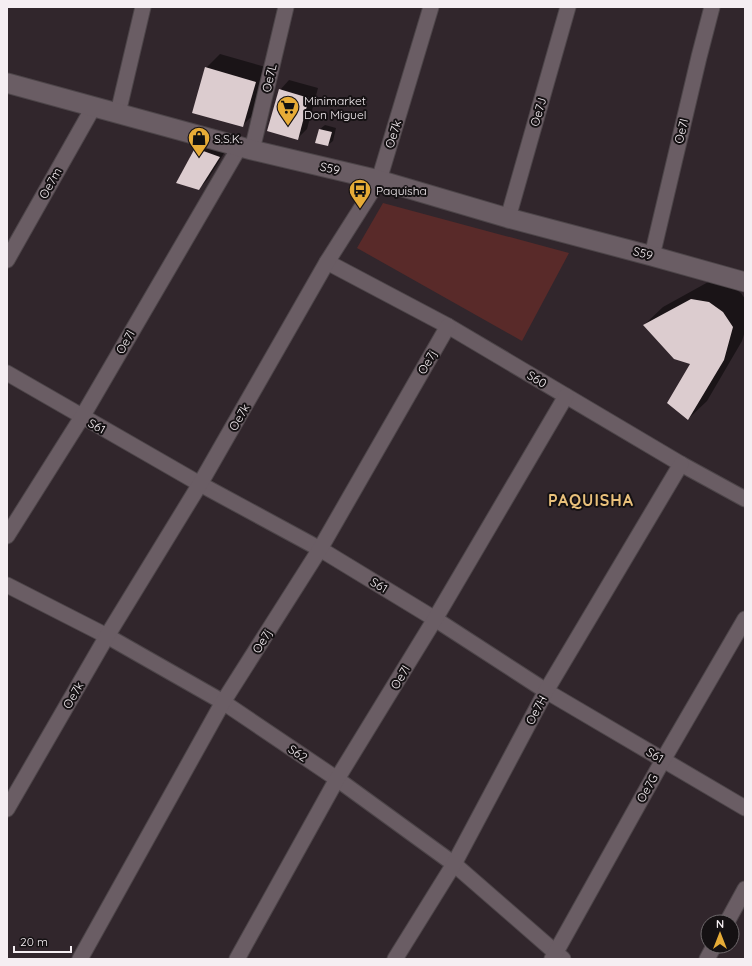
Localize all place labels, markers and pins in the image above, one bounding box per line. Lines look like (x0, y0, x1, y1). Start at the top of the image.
place label: Minimarket Don Miguel (304, 93, 366, 122)
supermarket icon: Minimarket Don Miguel (275, 94, 301, 127)
shop icon: S.S.K. (186, 125, 212, 158)
place label: S.S.K. (214, 131, 242, 146)
bus stop icon: Paquisha (347, 177, 373, 210)
place label: Paquisha (376, 183, 427, 198)

